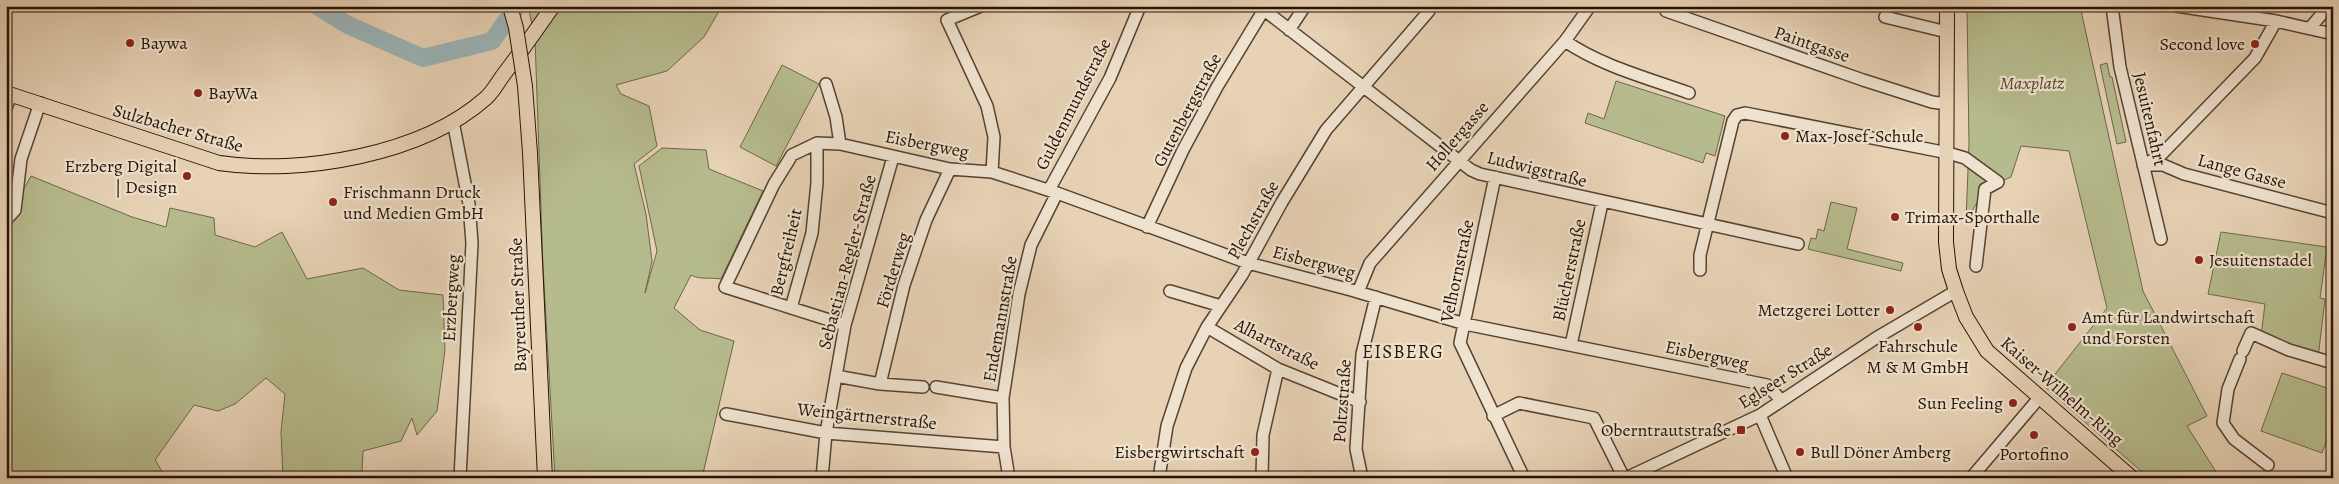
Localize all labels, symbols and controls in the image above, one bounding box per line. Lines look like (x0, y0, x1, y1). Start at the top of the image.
street label: Paintgasse (1771, 20, 1853, 68)
place label: Baywa (140, 31, 188, 55)
place label: Second love (2159, 32, 2245, 56)
street label: Guldenmundstraße (1029, 34, 1117, 174)
marker: Baywa (124, 37, 136, 49)
marker: Second love (2249, 38, 2261, 50)
street label: Gutenbergstraße (1147, 49, 1227, 171)
street label: Jesuitenfahrt (2128, 70, 2172, 168)
park label: Maxplatz (2000, 71, 2065, 95)
place label: BayWa (208, 81, 259, 105)
marker: BayWa (192, 87, 204, 99)
street label: Hollergasse (1420, 96, 1494, 176)
street label: Sulzbacher Straße (110, 98, 246, 158)
street label: Eisbergweg (883, 124, 971, 164)
place label: Max-Josef-Schule (1795, 124, 1924, 148)
marker: Max-Josef-Schule (1779, 130, 1791, 142)
street label: Ludwigstraße (1484, 145, 1590, 193)
street label: Lange Gasse (2195, 148, 2289, 194)
place label: Erzberg Digital | Design (65, 154, 178, 199)
marker: Erzberg Digital | Design (181, 170, 193, 182)
street label: Sebastian-Regler-Straße (812, 172, 882, 352)
street label: Plechstraße (1222, 176, 1284, 264)
place label: Frischmann Druck und Medien GmbH (343, 180, 484, 225)
marker: Frischmann Druck und Medien GmbH (327, 196, 339, 208)
place label: Trimax-Sporthalle (1905, 205, 2040, 229)
street label: Bergfreiheit (764, 206, 808, 298)
marker: Trimax-Sporthalle (1889, 211, 1901, 223)
street label: Velhornstraße (1434, 217, 1480, 326)
street label: Blücherstraße (1546, 217, 1592, 323)
street label: Förderweg (870, 229, 916, 311)
street label: Bayreuther Straße (504, 237, 532, 373)
street label: Eisbergweg (1270, 239, 1358, 285)
place label: Jesuitenstadel (2209, 248, 2312, 272)
street label: Erzbergweg (437, 254, 465, 342)
street label: Endemannstraße (977, 254, 1023, 384)
marker: Jesuitenstadel (2193, 254, 2205, 266)
place label: Metzgerei Lotter (1757, 298, 1880, 322)
marker: Metzgerei Lotter (1884, 304, 1896, 316)
place label: Amt für Landwirtschaft und Forsten (2081, 305, 2255, 350)
street label: Alhartstraße (1230, 312, 1324, 376)
marker: Fahrschule M & M GmbH (1912, 321, 1924, 333)
marker: Amt für Landwirtschaft und Forsten (2066, 321, 2078, 333)
street label: Kaiser-Wilhelm-Ring (1995, 331, 2129, 451)
street label: Eisbergweg (1663, 334, 1751, 376)
place label: Fahrschule M & M GmbH (1867, 334, 1969, 379)
street label: Eglseer Straße (1734, 338, 1836, 414)
district label: EISBERG (1362, 339, 1444, 365)
street label: Poltzstraße (1327, 358, 1357, 444)
place label: Sun Feeling (1917, 391, 2003, 415)
street label: Weingärtnerstraße (795, 397, 938, 435)
marker: Sun Feeling (2007, 397, 2019, 409)
place label: Oberntrautstraße (1601, 418, 1731, 442)
marker: Oberntrautstraße (1735, 424, 1747, 436)
marker: Portofino (2028, 429, 2040, 441)
place label: Eisbergwirtschaft (1114, 440, 1245, 464)
place label: Bull Döner Amberg (1810, 440, 1951, 464)
place label: Portofino (1999, 442, 2069, 466)
marker: Eisbergwirtschaft (1249, 446, 1261, 458)
marker: Bull Döner Amberg (1794, 446, 1806, 458)

